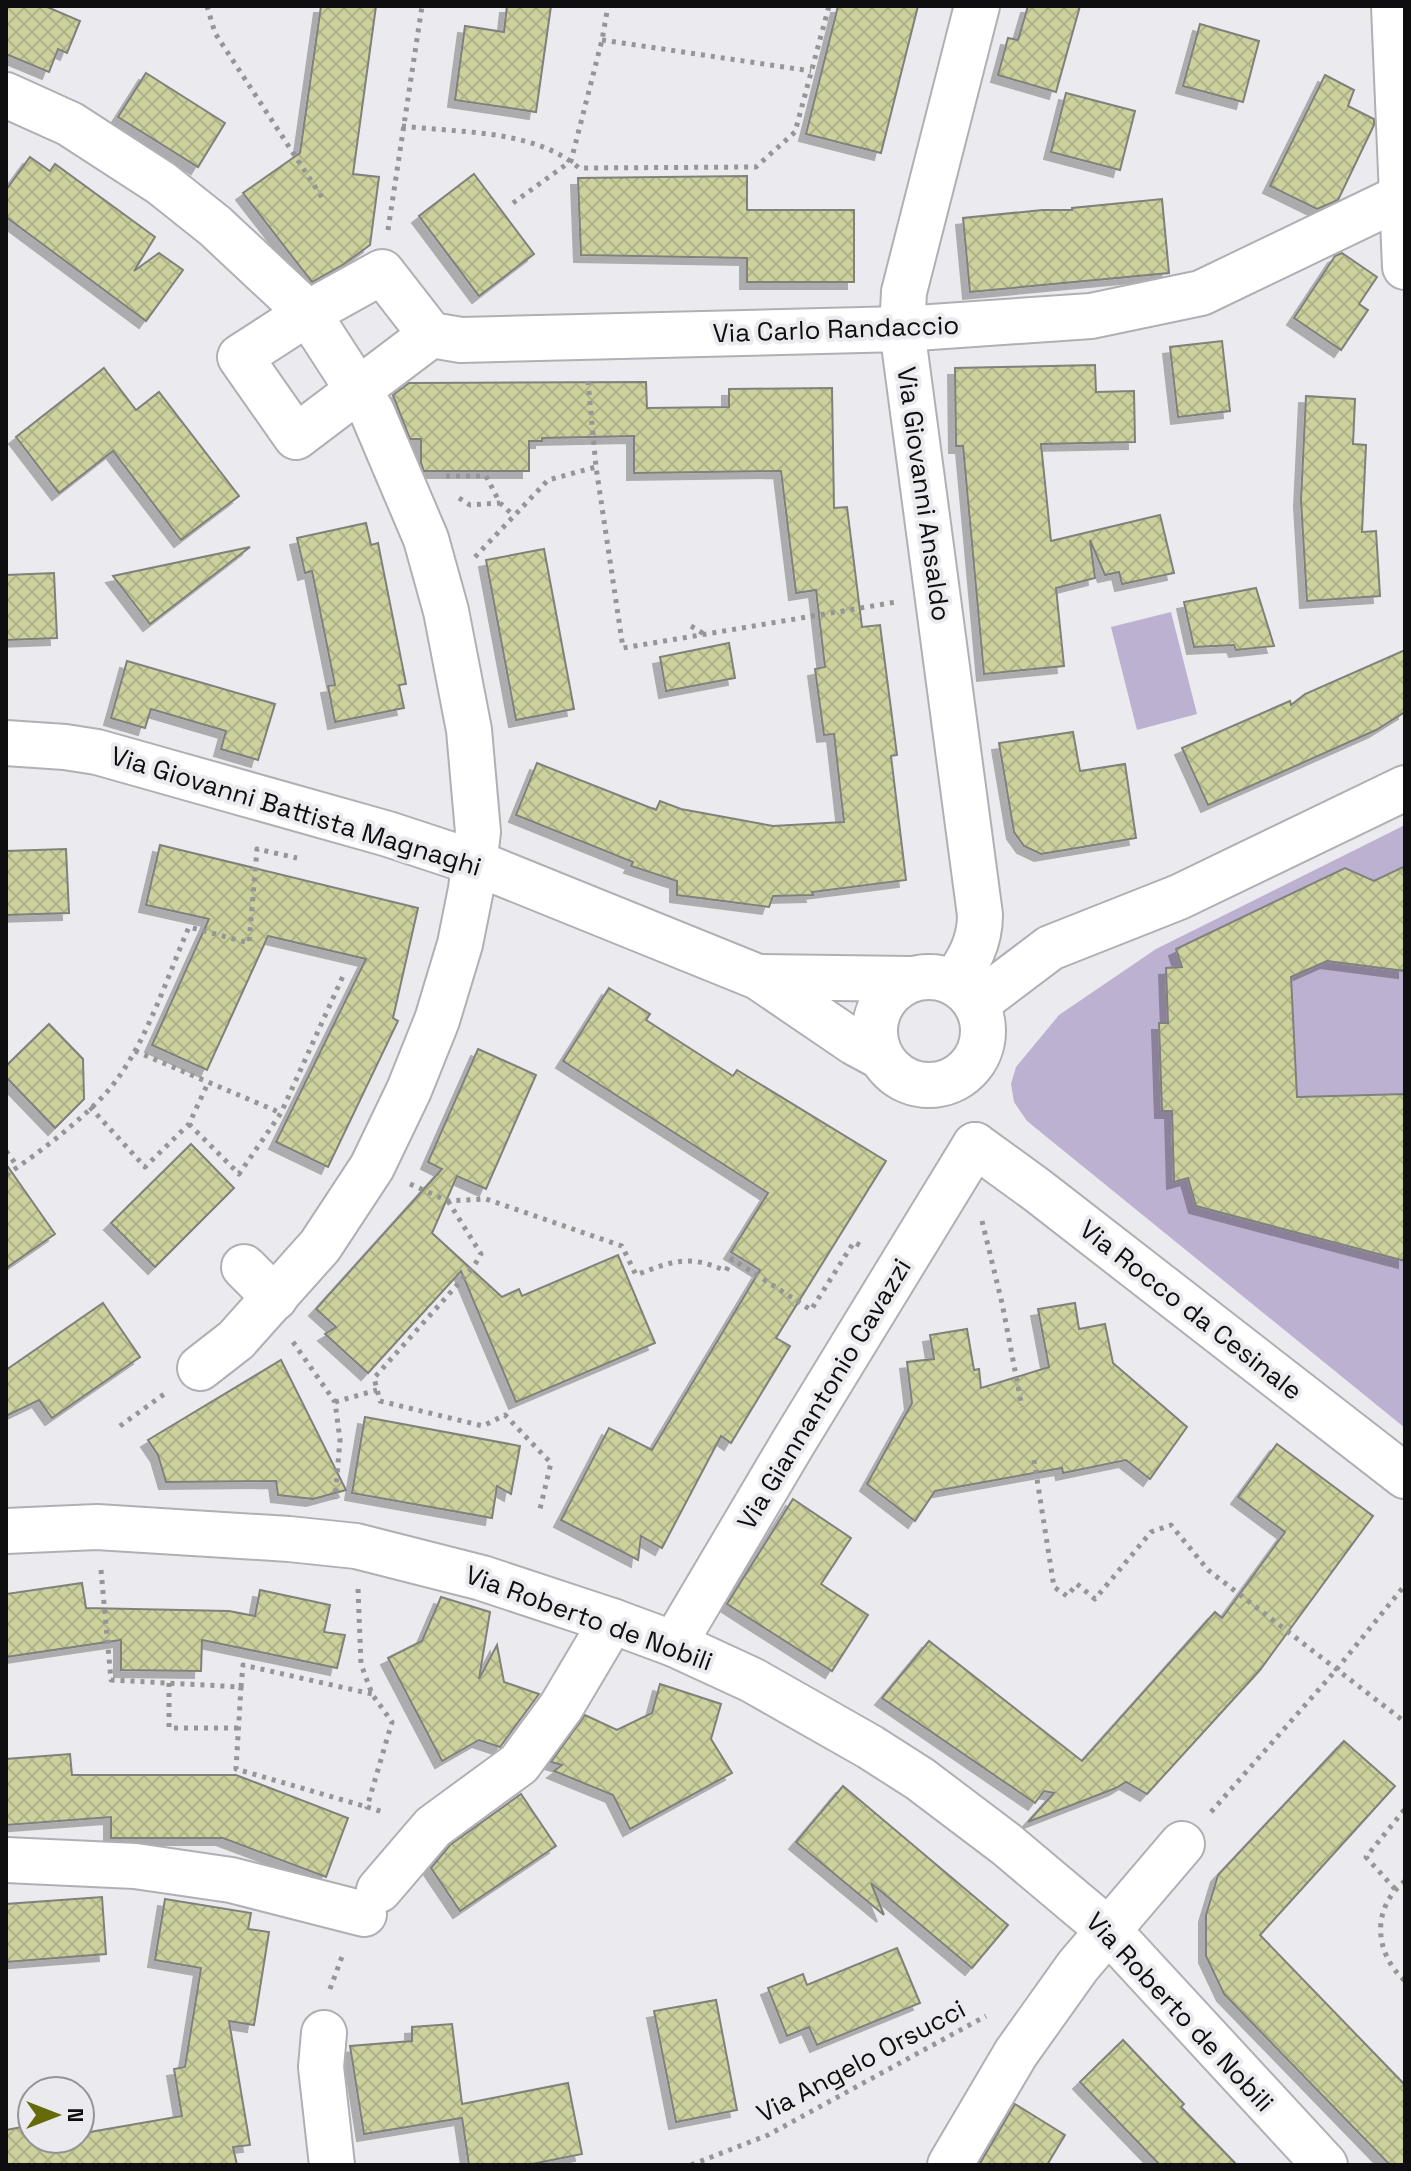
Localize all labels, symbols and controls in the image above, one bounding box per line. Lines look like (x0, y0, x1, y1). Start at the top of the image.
street label: Via Carlo Randaccio (712, 308, 960, 350)
street label: Via Giovanni Ansaldo (889, 365, 959, 623)
street label: Via Giovanni Battista Magnaghi (107, 738, 485, 884)
street label: Via Rocco da Cesinale (1073, 1212, 1309, 1408)
street label: Via Giannantonio Cavazzi (729, 1252, 919, 1536)
street label: Via Roberto de Nobili (461, 1557, 717, 1679)
street label: Via Roberto de Nobili (1079, 1905, 1281, 2119)
street label: Via Angelo Orsucci (751, 1992, 971, 2130)
north arrow (16, 2075, 96, 2155)
text: N (62, 2108, 90, 2122)

